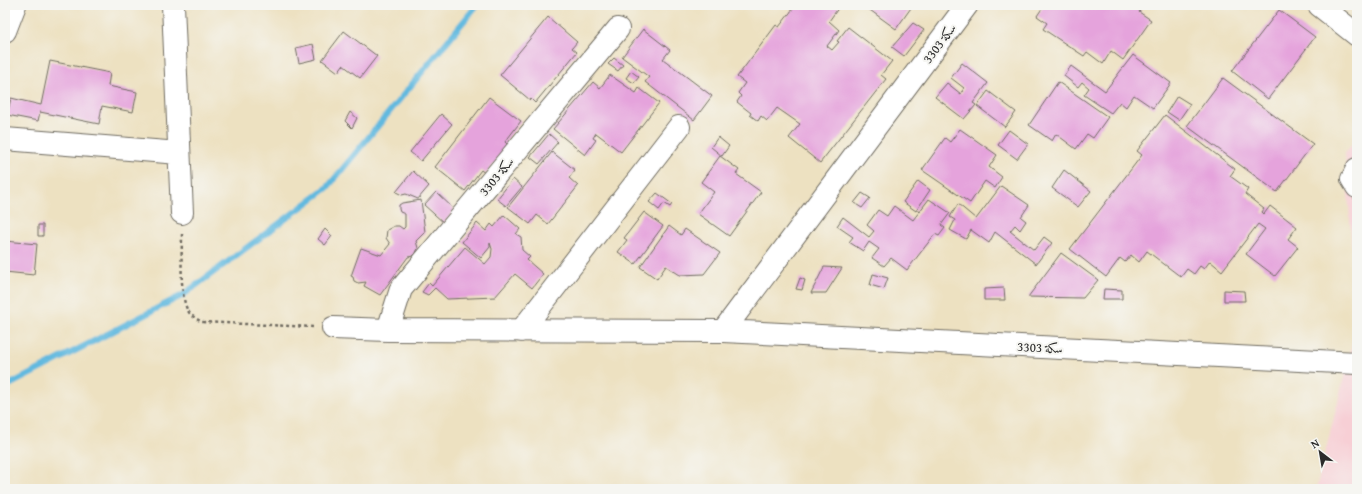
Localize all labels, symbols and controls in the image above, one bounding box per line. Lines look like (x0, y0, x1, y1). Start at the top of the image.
street label: سكة 3303 (918, 19, 961, 67)
street label: سكة 3303 (474, 153, 518, 200)
street label: سكة 3303 (1017, 337, 1063, 358)
north arrow (1300, 432, 1340, 472)
text: N (1308, 434, 1323, 452)

